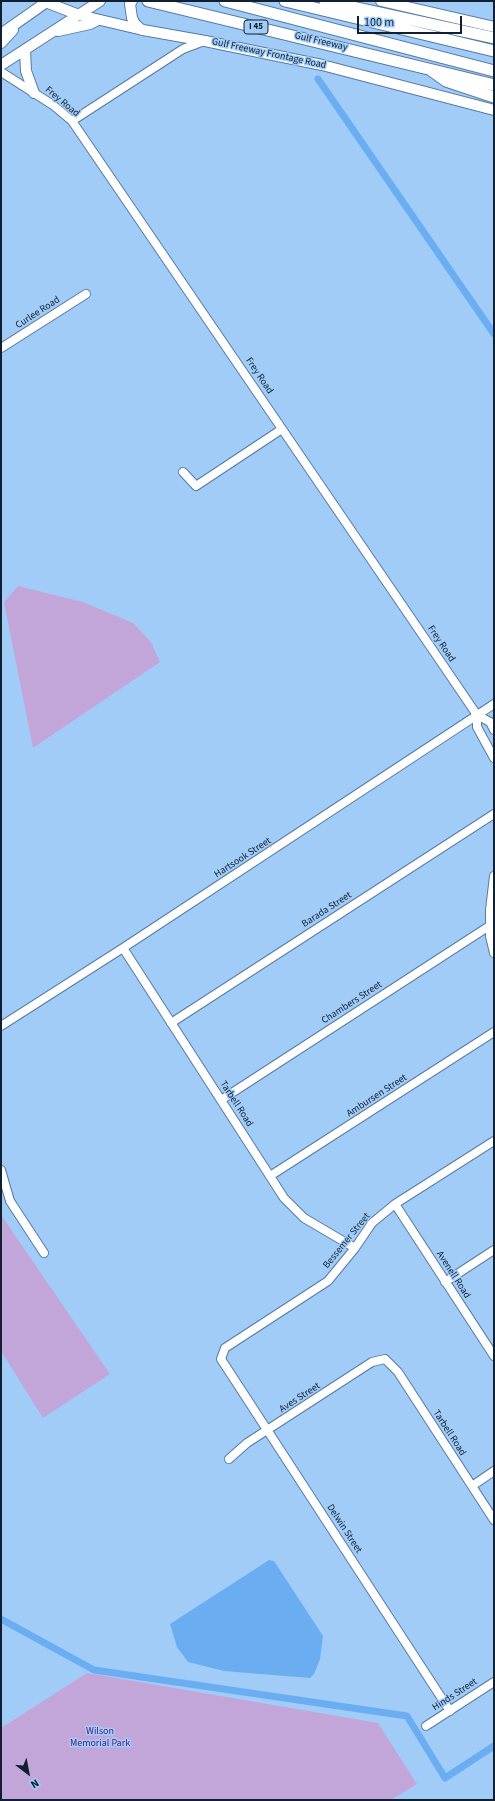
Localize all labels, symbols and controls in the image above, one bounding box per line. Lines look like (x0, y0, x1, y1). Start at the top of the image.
scale bar (359, 8, 464, 34)
text: 100 m (364, 14, 394, 31)
road number: I 45 (244, 20, 268, 34)
street label: Gulf Freeway (293, 30, 349, 54)
street label: Gulf Freeway Frontage Road (211, 36, 327, 72)
street label: Frey Road (42, 84, 82, 120)
street label: Curlee Road (14, 294, 62, 332)
street label: Frey Road (242, 356, 276, 396)
street label: Frey Road (424, 624, 458, 664)
street label: Hartsook Street (212, 835, 274, 881)
street label: Barada Street (300, 889, 354, 931)
street label: Chambers Street (320, 979, 384, 1027)
street label: Ambursen Street (344, 1072, 410, 1120)
street label: Tarbell Road (217, 1079, 255, 1129)
street label: Bessemer Street (321, 1211, 373, 1271)
street label: Avenell Road (433, 1249, 473, 1301)
street label: Aves Street (277, 1380, 323, 1416)
street label: Tarbell Road (430, 1408, 468, 1458)
street label: Delwin Street (324, 1502, 364, 1556)
street label: Hinds Street (430, 1676, 480, 1714)
park label: Wilson Memorial Park (70, 1726, 130, 1750)
north arrow (8, 1753, 48, 1793)
text: N (28, 1775, 42, 1792)

